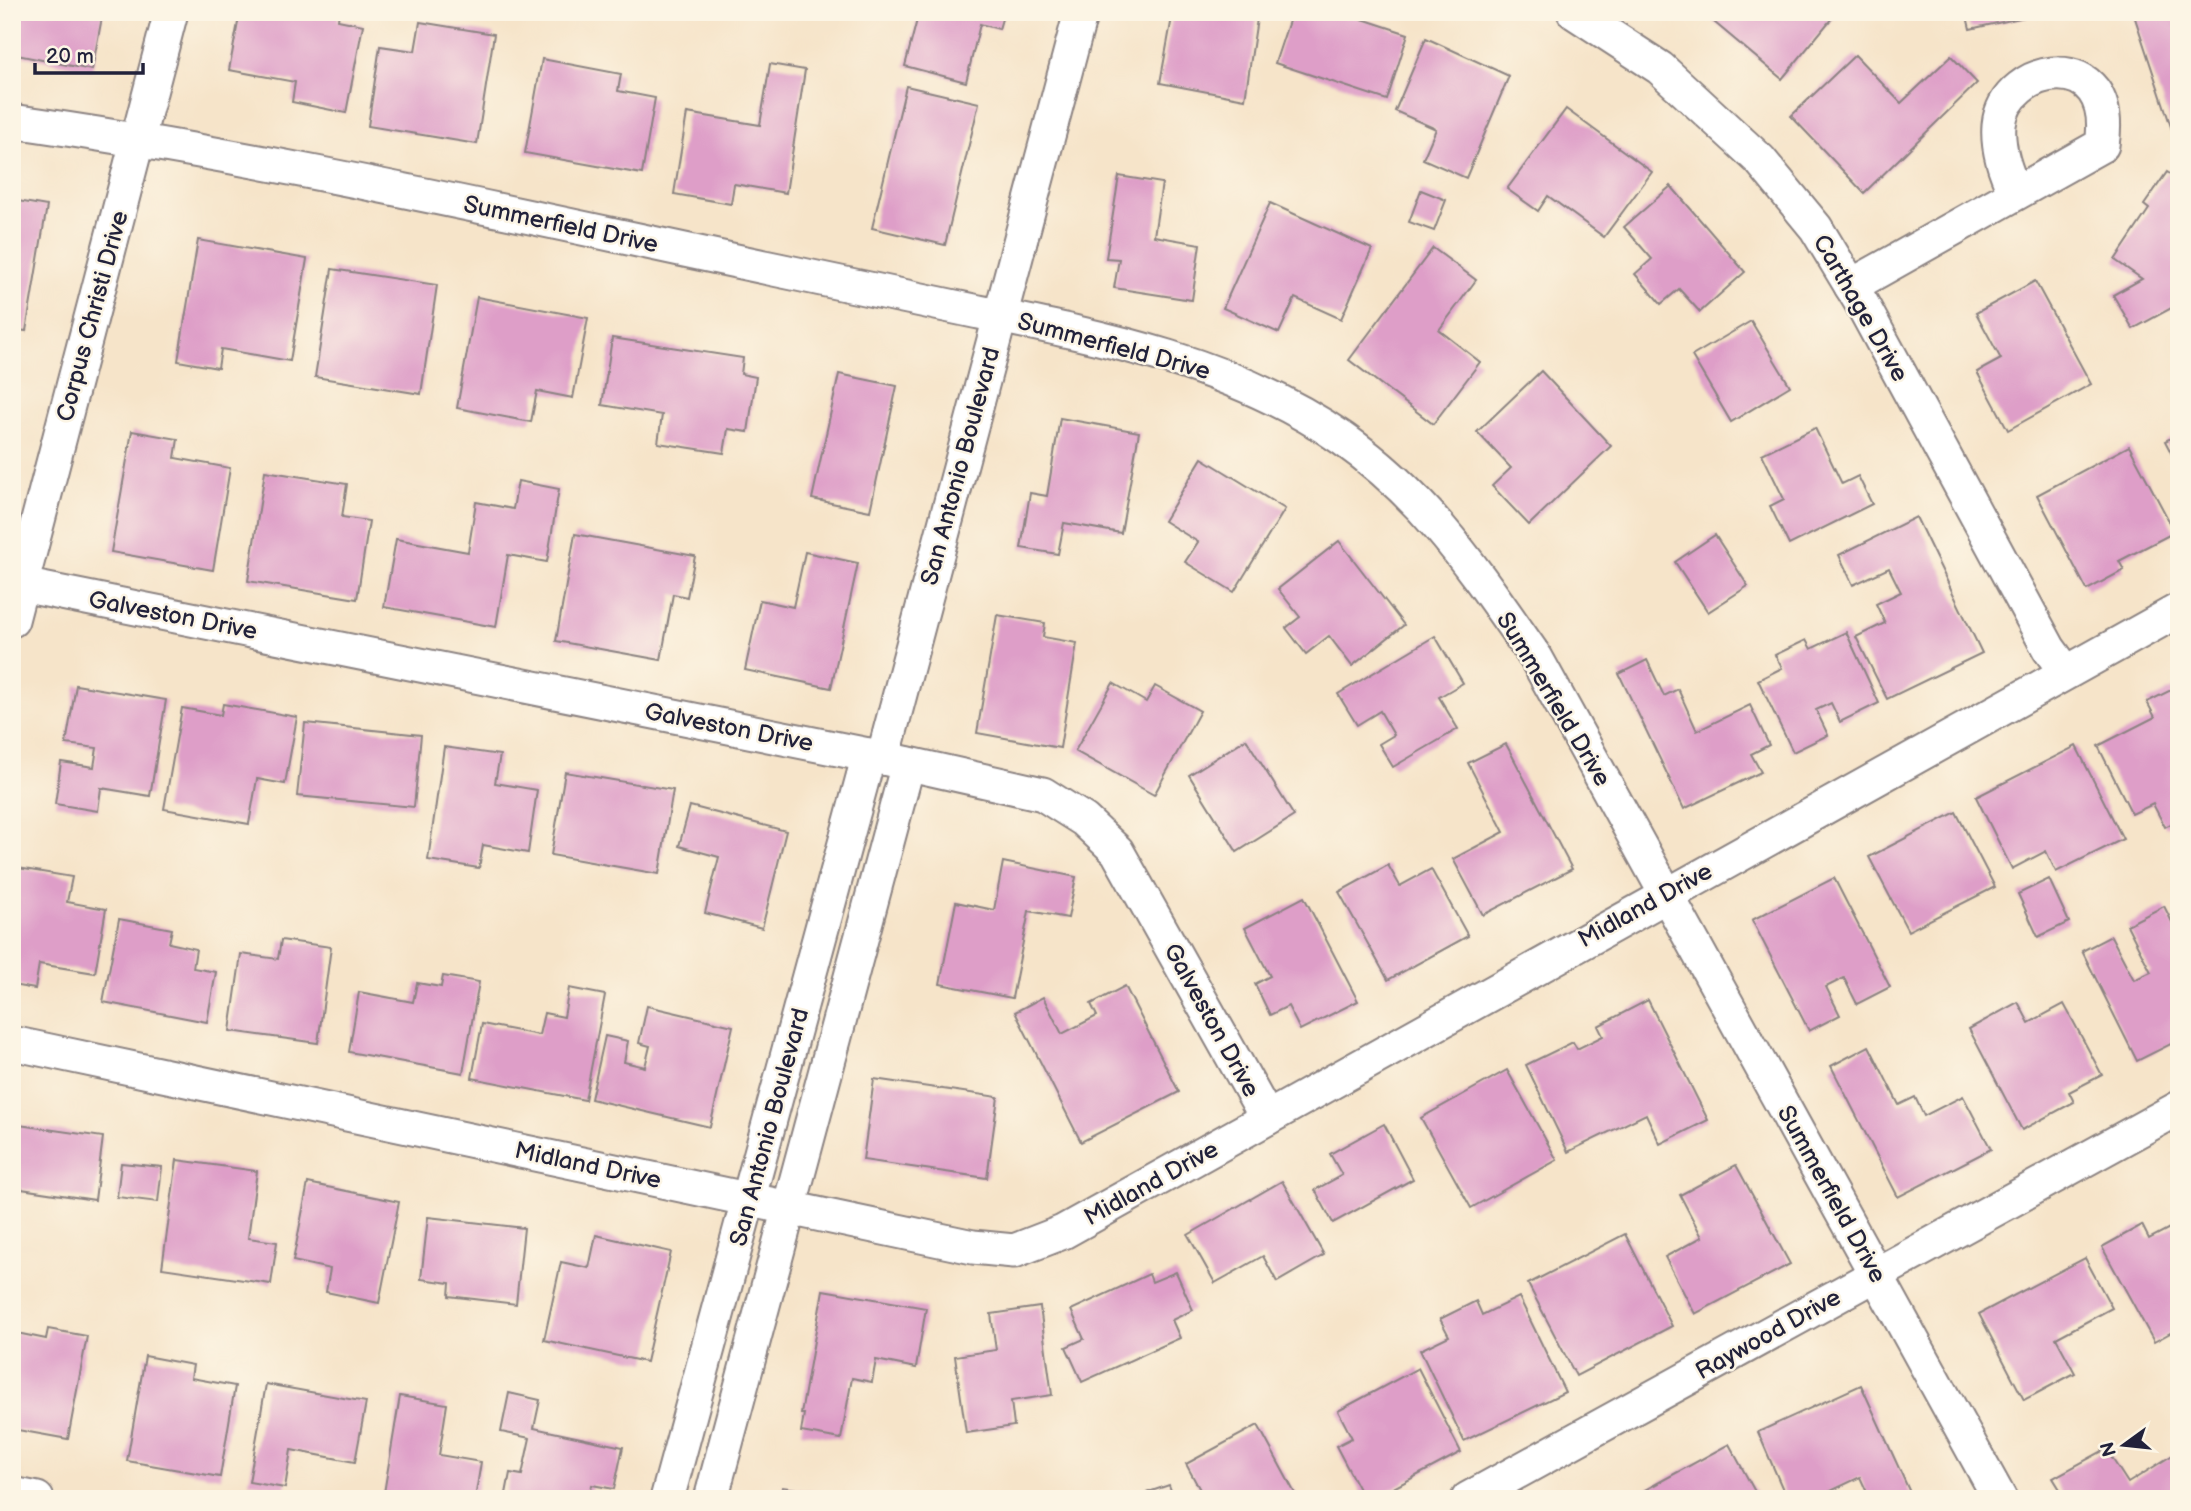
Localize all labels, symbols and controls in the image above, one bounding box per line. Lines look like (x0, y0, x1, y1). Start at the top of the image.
scale bar (35, 32, 144, 76)
text: 20 m (46, 44, 94, 69)
street label: Summerfield Drive (461, 190, 661, 259)
street label: Corpus Christi Drive (50, 207, 135, 425)
street label: Carthage Drive (1807, 230, 1914, 387)
street label: Summerfield Drive (1014, 307, 1213, 386)
street label: San Antonio Boulevard (915, 344, 1006, 588)
street label: Galveston Drive (86, 585, 260, 646)
street label: Summerfield Drive (1490, 607, 1617, 792)
street label: Galveston Drive (642, 697, 816, 758)
street label: Midland Drive (1573, 857, 1717, 954)
street label: Galveston Drive (1157, 938, 1266, 1102)
street label: San Antonio Boulevard (724, 1005, 815, 1249)
street label: Summerfield Drive (1771, 1101, 1892, 1288)
street label: Midland Drive (1079, 1135, 1223, 1232)
street label: Midland Drive (512, 1136, 664, 1195)
street label: Raywood Drive (1691, 1283, 1846, 1386)
north arrow (2090, 1410, 2160, 1480)
text: N (2096, 1439, 2122, 1459)

